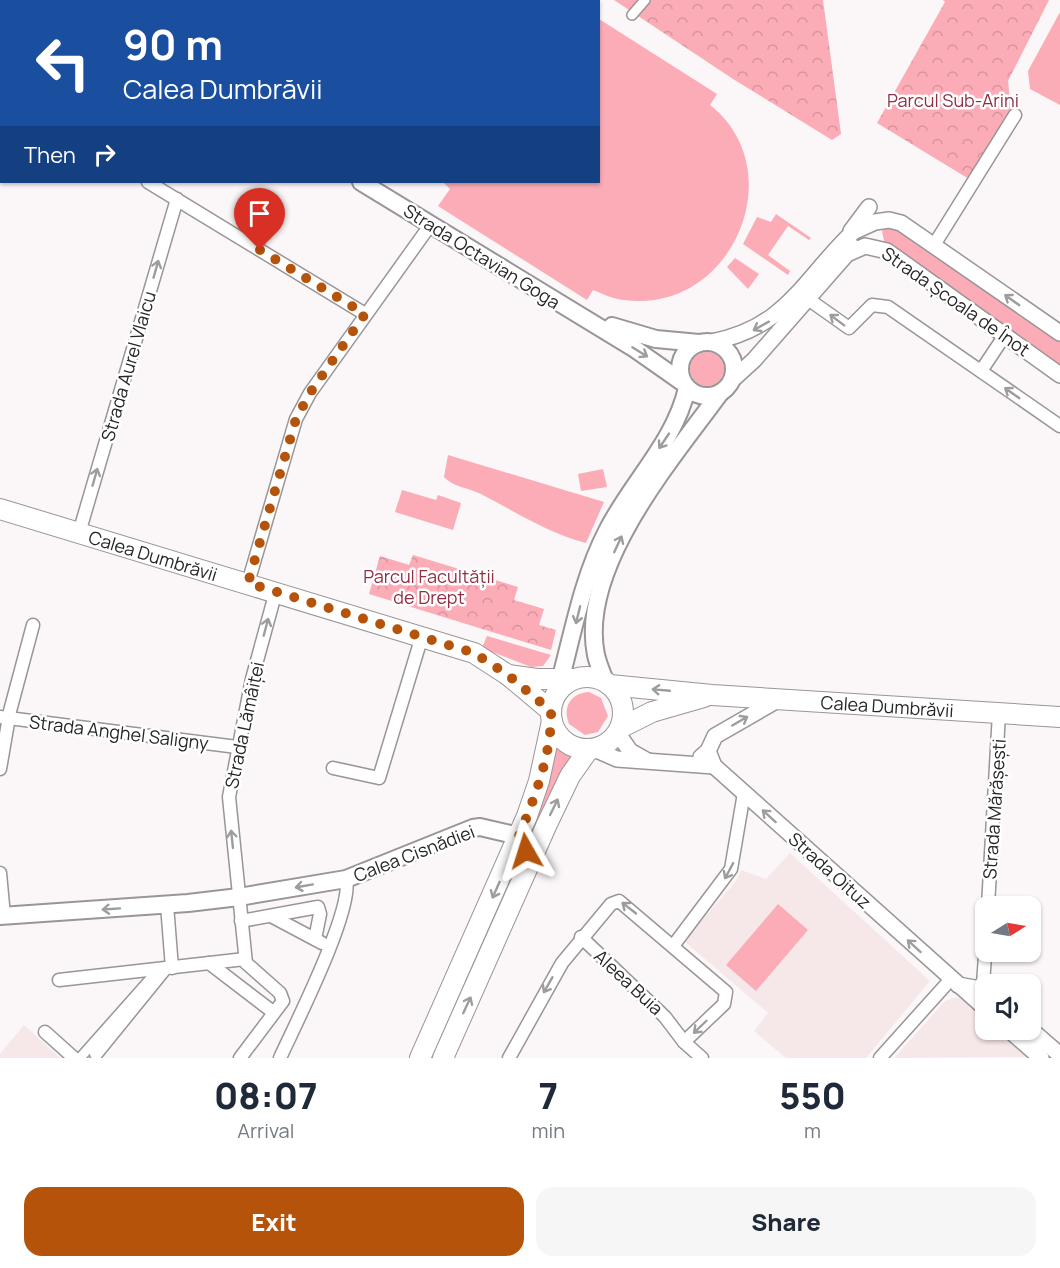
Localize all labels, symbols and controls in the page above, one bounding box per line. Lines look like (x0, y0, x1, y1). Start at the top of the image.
text: 90 m (123, 15, 223, 73)
icon: left (24, 24, 102, 102)
text: Calea Dumbrăvii (123, 70, 323, 107)
park label: Parcul Sub-Arini (887, 88, 1019, 112)
icon: right (88, 138, 121, 171)
text: Then (24, 140, 76, 170)
pin (234, 188, 285, 250)
icon: arrive (243, 197, 276, 230)
street label: Strada Octavian Goga (399, 198, 565, 314)
street label: Strada Școala de Înot (877, 241, 1035, 361)
one-way arrow (151, 260, 162, 279)
street label: Strada Aurel Vlaicu (95, 288, 161, 444)
one-way arrow (1004, 294, 1021, 306)
one-way arrow (829, 314, 845, 326)
one-way arrow (753, 320, 770, 332)
one-way arrow (631, 346, 648, 358)
one-way arrow (1005, 387, 1021, 399)
one-way arrow (658, 433, 670, 449)
one-way arrow (90, 468, 101, 487)
street label: Calea Dumbrăvii (86, 525, 220, 586)
one-way arrow (613, 536, 625, 554)
park label: Parcul Facultății de Drept (363, 564, 495, 609)
one-way arrow (571, 605, 583, 624)
one-way arrow (261, 618, 273, 637)
street label: Strada Lămâiței (219, 659, 269, 791)
one-way arrow (652, 684, 672, 695)
street label: Calea Dumbrăvii (820, 690, 954, 722)
street label: Strada Anghel Saligny (28, 709, 211, 755)
one-way arrow (731, 715, 749, 726)
street label: Strada Mărășești (977, 738, 1011, 880)
one-way arrow (549, 799, 561, 817)
one-way arrow (762, 809, 777, 823)
street label: Calea Cisnădiei (350, 819, 478, 887)
position arrow (494, 819, 558, 883)
street label: Strada Oituz (784, 827, 876, 913)
one-way arrow (226, 830, 237, 849)
one-way arrow (723, 862, 735, 879)
one-way arrow (489, 880, 501, 898)
one-way arrow (295, 881, 314, 892)
north arrow (975, 896, 1041, 962)
map controls (975, 896, 1041, 1040)
one-way arrow (621, 902, 637, 915)
one-way arrow (101, 903, 121, 914)
one-way arrow (907, 939, 922, 953)
street label: Aleea Buia (589, 944, 669, 1020)
button: sound (975, 974, 1041, 1040)
one-way arrow (542, 976, 554, 993)
one-way arrow (462, 996, 474, 1014)
one-way arrow (693, 1019, 708, 1034)
text: 08:07 (214, 1071, 318, 1120)
text: 7 (539, 1071, 558, 1120)
text: 550 (779, 1071, 846, 1120)
text: Arrival (237, 1117, 294, 1144)
text: min (532, 1117, 565, 1144)
text: m (804, 1117, 821, 1144)
button: Exit (24, 1187, 524, 1256)
button: Share (536, 1187, 1036, 1256)

